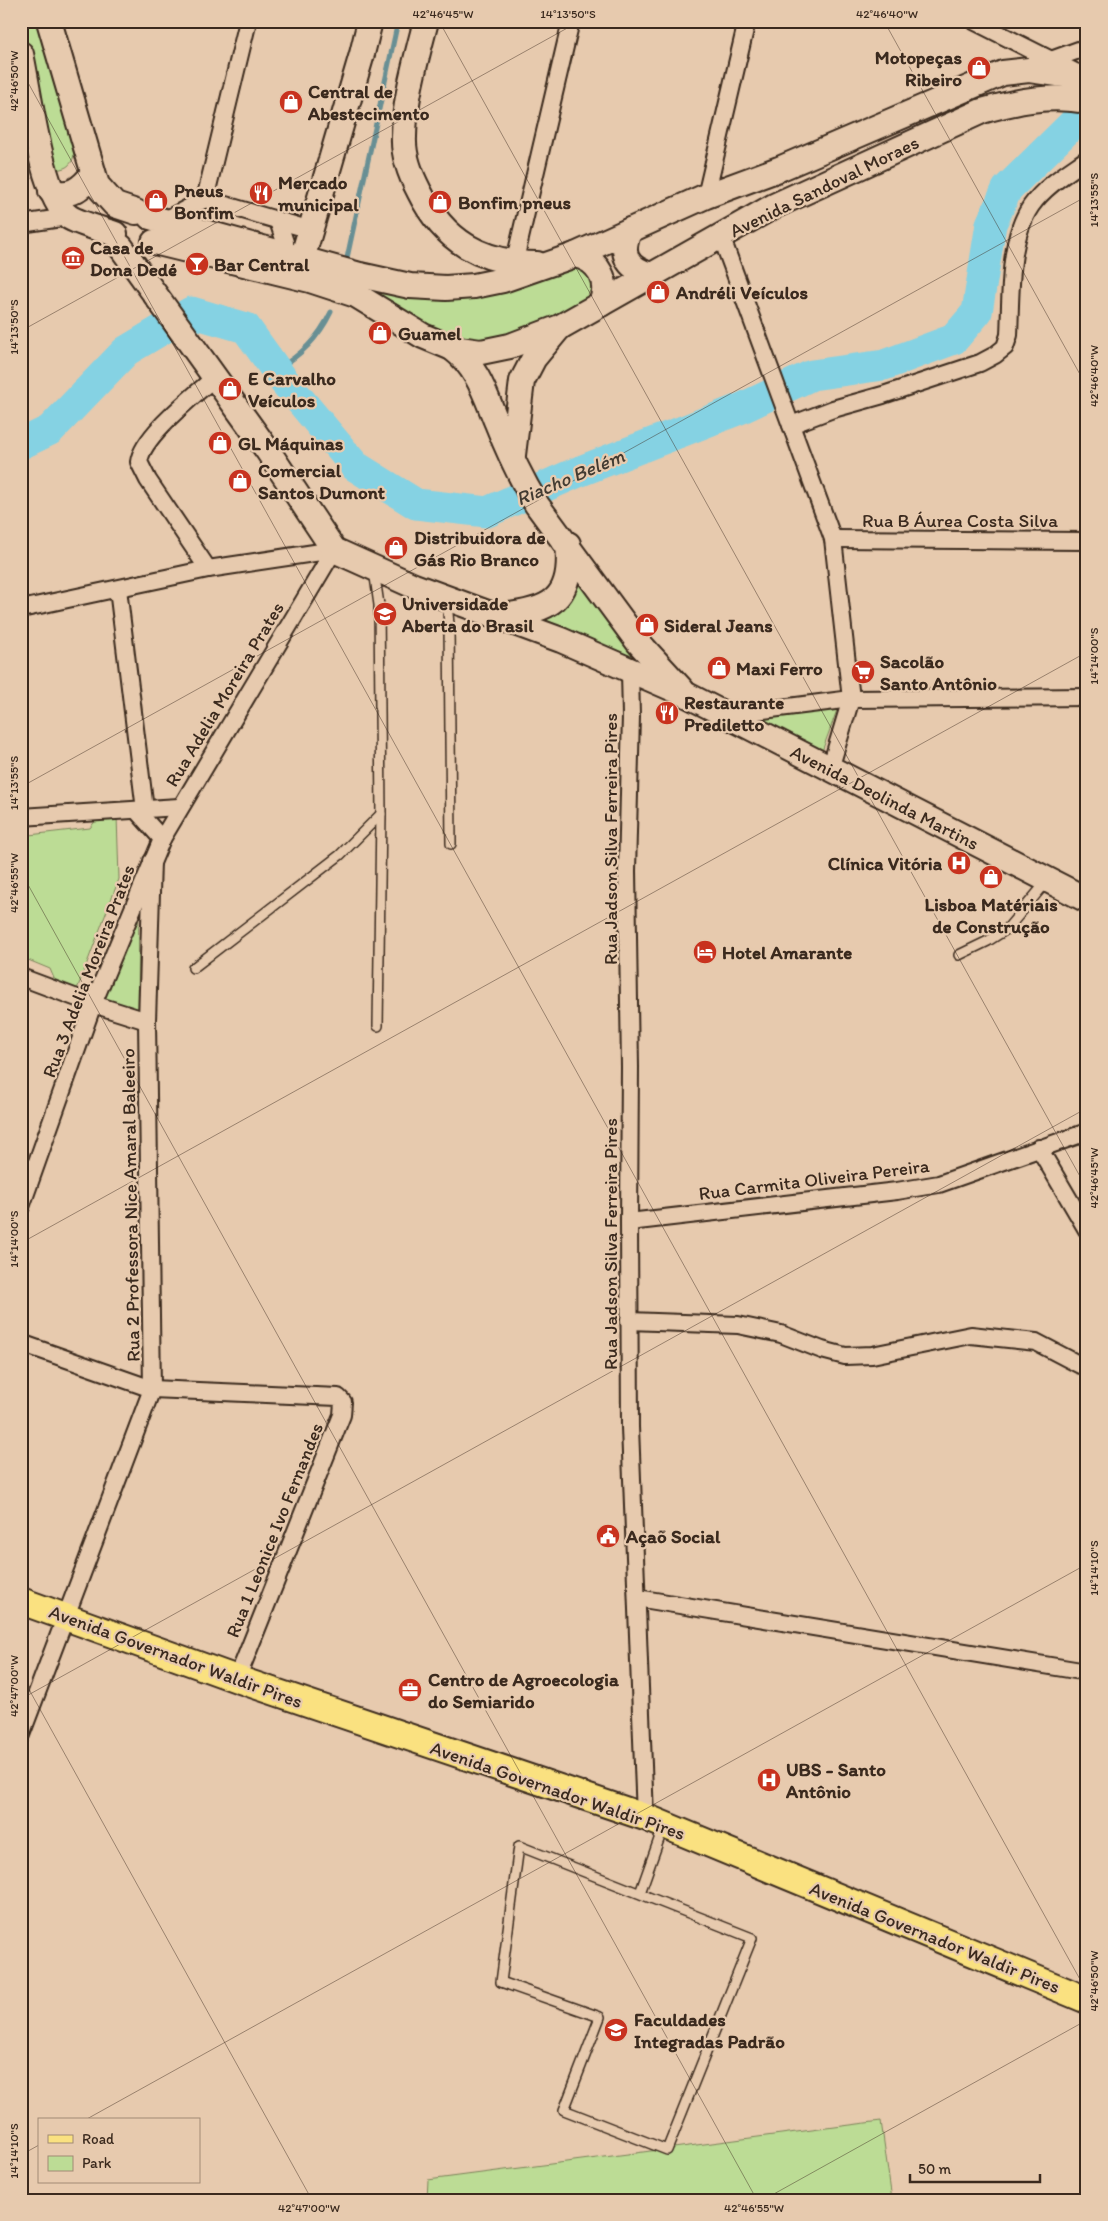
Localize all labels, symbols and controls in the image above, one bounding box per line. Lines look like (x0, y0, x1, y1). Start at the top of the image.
text: 42°46'45"W (412, 7, 474, 21)
text: 14°13'50"S (540, 7, 596, 21)
text: 42°46'40"W (856, 7, 918, 21)
place label: Motopeças Ribeiro (875, 46, 962, 91)
text: 42°46'50"W (7, 50, 21, 112)
shop icon: Motopeças Ribeiro (966, 55, 992, 81)
place label: Central de Abestecimento (307, 80, 430, 125)
shop icon: Central de Abestecimento (278, 89, 304, 115)
street label: Avenida Sandoval Moraes (726, 131, 923, 242)
place label: Mercado municipal (277, 171, 359, 216)
text: 14°13'55"S (1087, 173, 1101, 227)
place label: Pneus Bonfim (174, 179, 235, 224)
restaurant icon: Mercado municipal (248, 180, 274, 206)
shop icon: Pneus Bonfim (143, 188, 169, 214)
shop icon: Bonfim pneus (427, 189, 453, 215)
place label: Bonfim pneus (458, 191, 572, 214)
place label: Casa de Dona Dedé (90, 236, 177, 281)
museum icon: Casa de Dona Dedé (60, 245, 86, 271)
bar icon: Bar Central (184, 251, 210, 277)
place label: Bar Central (214, 253, 310, 276)
shop icon: Andréli Veículos (645, 279, 671, 305)
place label: Andréli Veículos (675, 281, 809, 304)
text: 14°13'50"S (7, 299, 21, 355)
shop icon: Guamel (367, 320, 393, 346)
place label: Guamel (398, 322, 462, 345)
text: 42°46'40"W (1087, 345, 1101, 407)
place label: E Carvalho Veículos (248, 367, 336, 412)
shop icon: E Carvalho Veículos (217, 376, 243, 402)
shop icon: GL Máquinas (207, 430, 233, 456)
place label: GL Máquinas (238, 432, 344, 455)
water label: Riacho Belém (512, 443, 628, 511)
place label: Comercial Santos Dumont (258, 459, 385, 504)
shop icon: Comercial Santos Dumont (227, 468, 253, 494)
street label: Rua B Áurea Costa Silva (862, 509, 1058, 532)
place label: Distribuidora de Gás Rio Branco (414, 526, 546, 571)
shop icon: Distribuidora de Gás Rio Branco (383, 535, 409, 561)
place label: Universidade Aberta do Brasil (401, 592, 534, 637)
street label: Rua Adelia Moreira Prates (160, 598, 289, 791)
school or university icon: Universidade Aberta do Brasil (372, 601, 398, 627)
shop icon: Sideral Jeans (634, 612, 660, 638)
place label: Sideral Jeans (664, 614, 773, 637)
text: 14°14'00"S (1087, 627, 1101, 685)
place label: Sacolão Santo Antônio (880, 650, 997, 695)
shop icon: Maxi Ferro (706, 655, 732, 681)
place label: Maxi Ferro (736, 657, 823, 680)
supermarket icon: Sacolão Santo Antônio (850, 659, 876, 685)
place label: Restaurante Prediletto (684, 691, 784, 736)
restaurant icon: Restaurante Prediletto (654, 700, 680, 726)
street label: Rua Jadson Silva Ferreira Pires (599, 713, 622, 965)
street label: Avenida Deolinda Martins (787, 740, 983, 855)
text: 14°13'55"S (7, 756, 21, 810)
hospital icon: Clínica Vitória (946, 850, 972, 876)
place label: Clínica Vitória (828, 852, 943, 875)
text: 42°46'55"W (7, 853, 21, 913)
street label: Rua 3 Adelia Moreira Prates (37, 861, 140, 1081)
shop icon: Lisboa Matériais de Construção (978, 864, 1004, 890)
place label: Lisboa Matériais de Construção (924, 893, 1058, 938)
hotel icon: Hotel Amarante (692, 939, 718, 965)
place label: Hotel Amarante (722, 941, 852, 964)
street label: Rua 2 Professora Nice Amaral Baleeiro (116, 1048, 145, 1362)
street label: Rua Jadson Silva Ferreira Pires (599, 1118, 622, 1370)
text: 42°46'45"W (1087, 1147, 1101, 1209)
street label: Rua Carmita Oliveira Pereira (697, 1154, 931, 1205)
text: 14°14'00"S (7, 1210, 21, 1268)
street label: Rua 1 Leonice Ivo Fernandes (221, 1419, 328, 1641)
public building icon: Açaõ Social (595, 1523, 621, 1549)
place label: Açaõ Social (625, 1525, 721, 1548)
text: 14°14'10"S (1087, 1540, 1101, 1596)
street label: Avenida Governador Waldir Pires (46, 1600, 306, 1713)
text: 42°47'00"W (7, 1655, 21, 1717)
place label: Centro de Agroecologia do Semiarido (428, 1668, 619, 1713)
office icon: Centro de Agroecologia do Semiarido (397, 1677, 423, 1703)
street label: Avenida Governador Waldir Pires (427, 1736, 688, 1845)
place label: UBS - Santo Antônio (785, 1758, 886, 1803)
hospital icon: UBS - Santo Antônio (756, 1767, 782, 1793)
street label: Avenida Governador Waldir Pires (806, 1877, 1063, 1998)
text: 42°46'50"W (1087, 1950, 1101, 2012)
place label: Faculdades Integradas Padrão (634, 2008, 785, 2053)
school or university icon: Faculdades Integradas Padrão (603, 2017, 629, 2043)
legend (38, 2118, 200, 2184)
text: 14°14'10"S (7, 2123, 21, 2179)
text: Road (82, 2130, 115, 2148)
scale bar (910, 2151, 1040, 2183)
text: Park (82, 2154, 112, 2172)
text: 50 m (918, 2160, 951, 2178)
text: 42°47'00"W (278, 2201, 340, 2215)
text: 42°46'55"W (724, 2201, 784, 2215)

